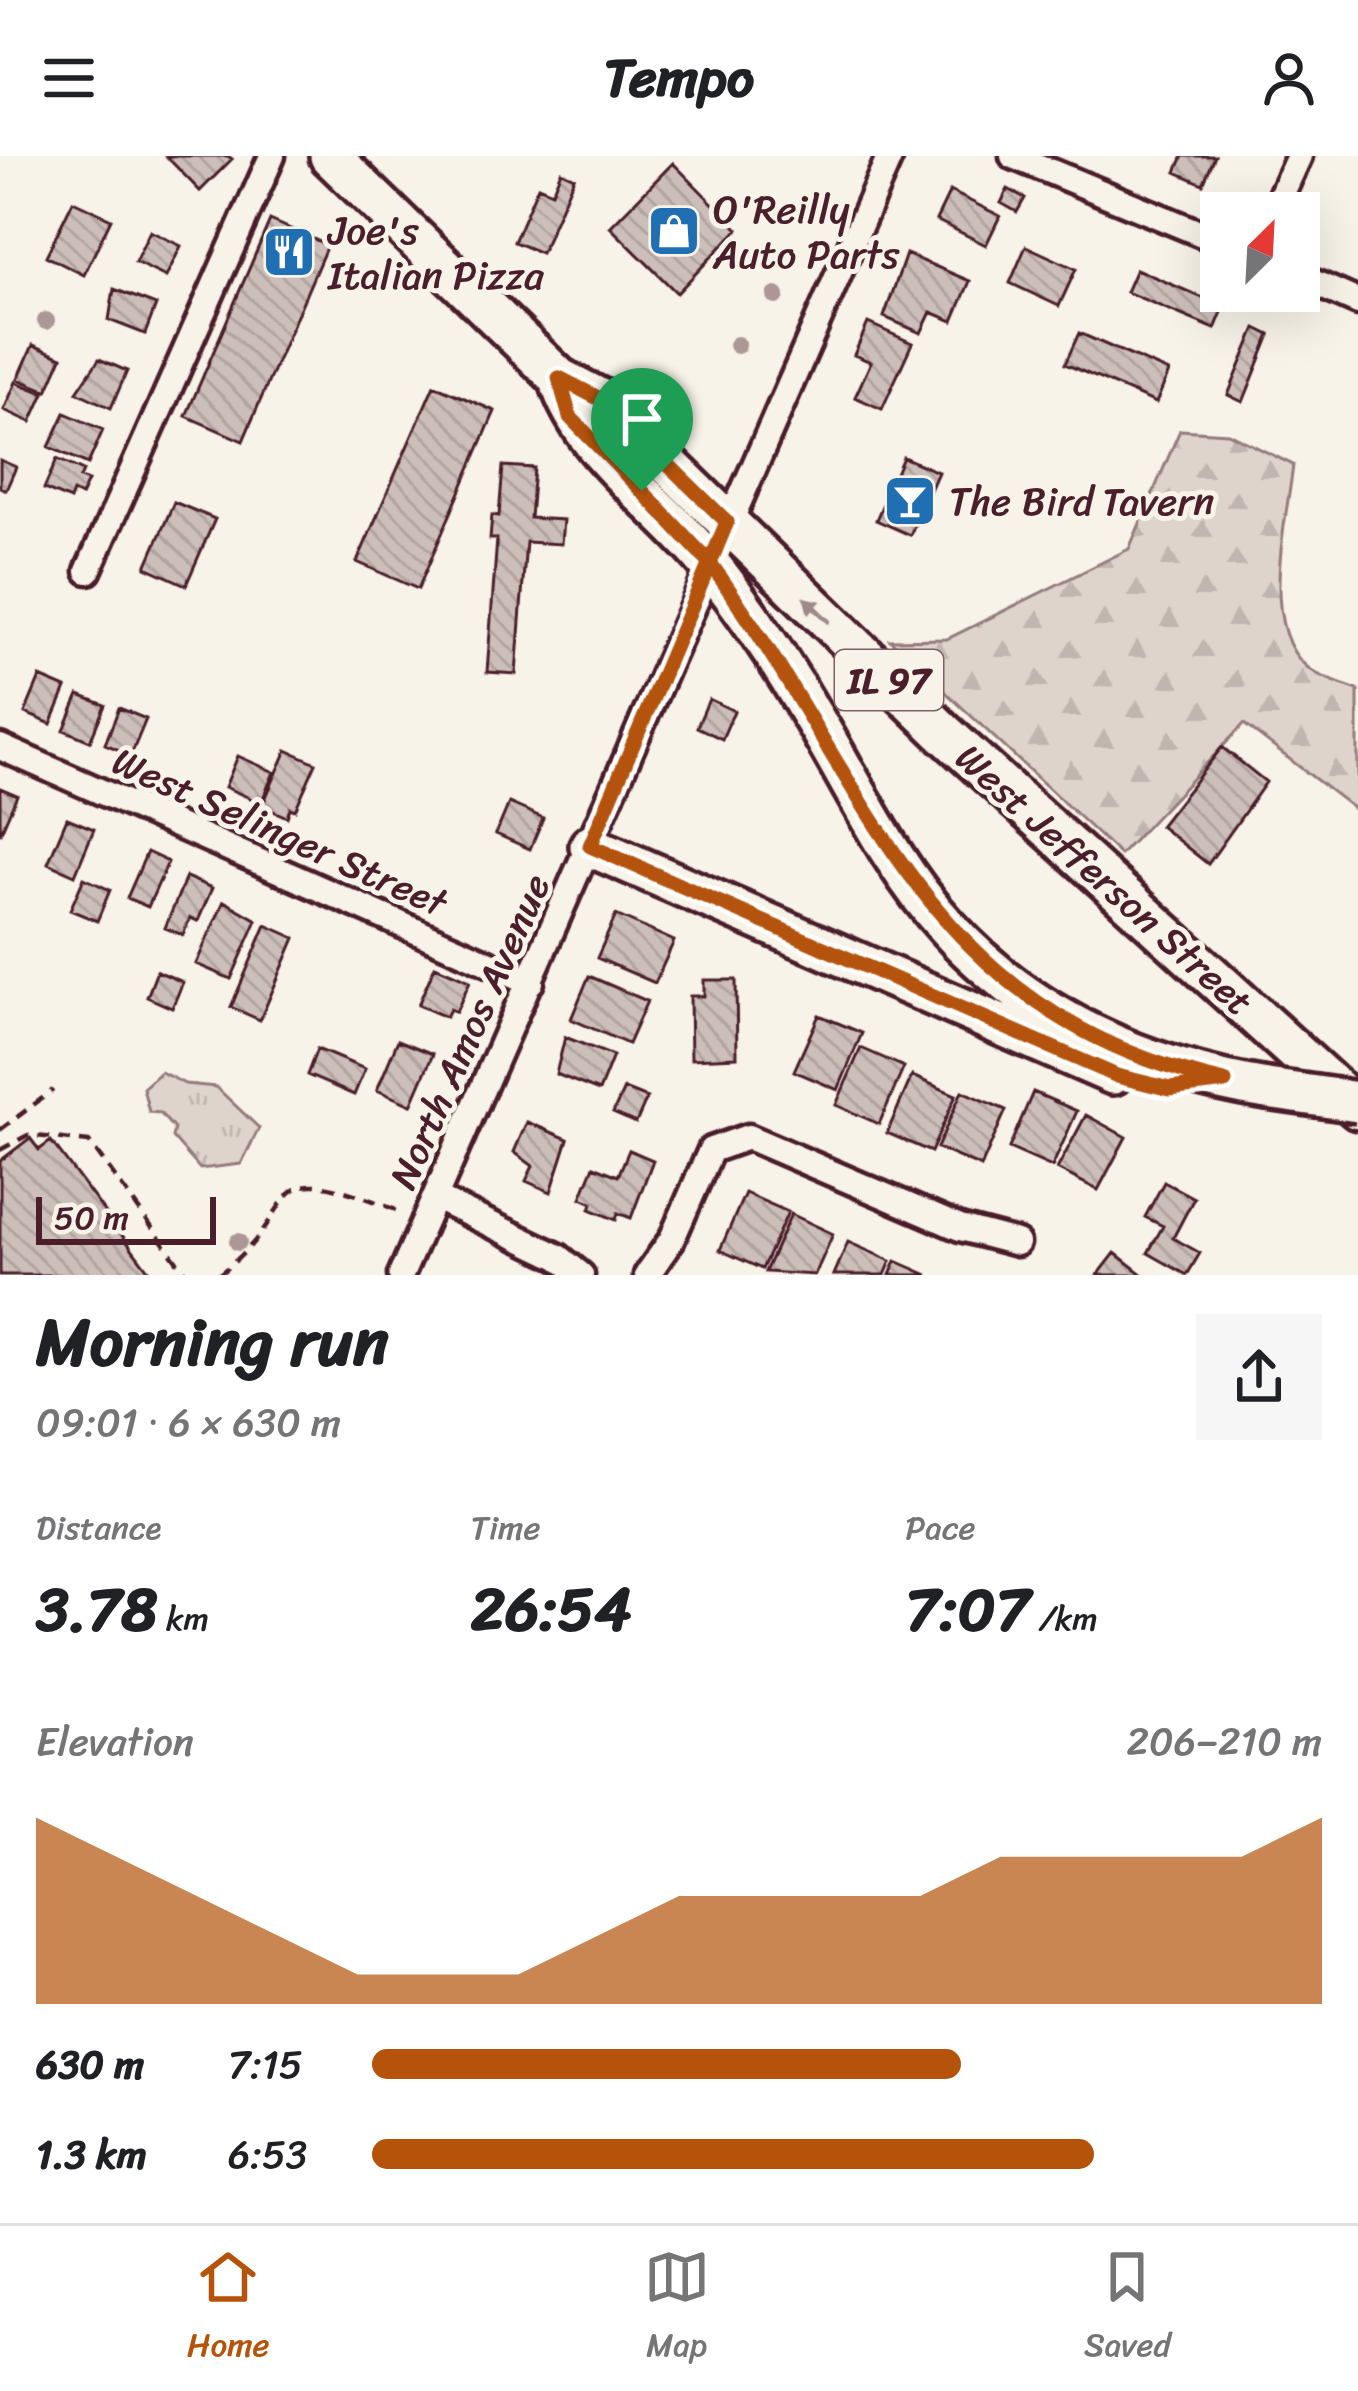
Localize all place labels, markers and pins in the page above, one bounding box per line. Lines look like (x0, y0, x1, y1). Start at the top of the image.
place label: O'Reilly Auto Parts (712, 175, 900, 289)
place label: Joe's Italian Pizza (326, 196, 544, 310)
shop icon: O'Reilly Auto Parts (646, 203, 702, 259)
restaurant icon: Joe's Italian Pizza (261, 224, 317, 280)
pin (591, 368, 693, 491)
place label: The Bird Tavern (949, 467, 1215, 536)
bar icon: The Bird Tavern (882, 473, 938, 529)

